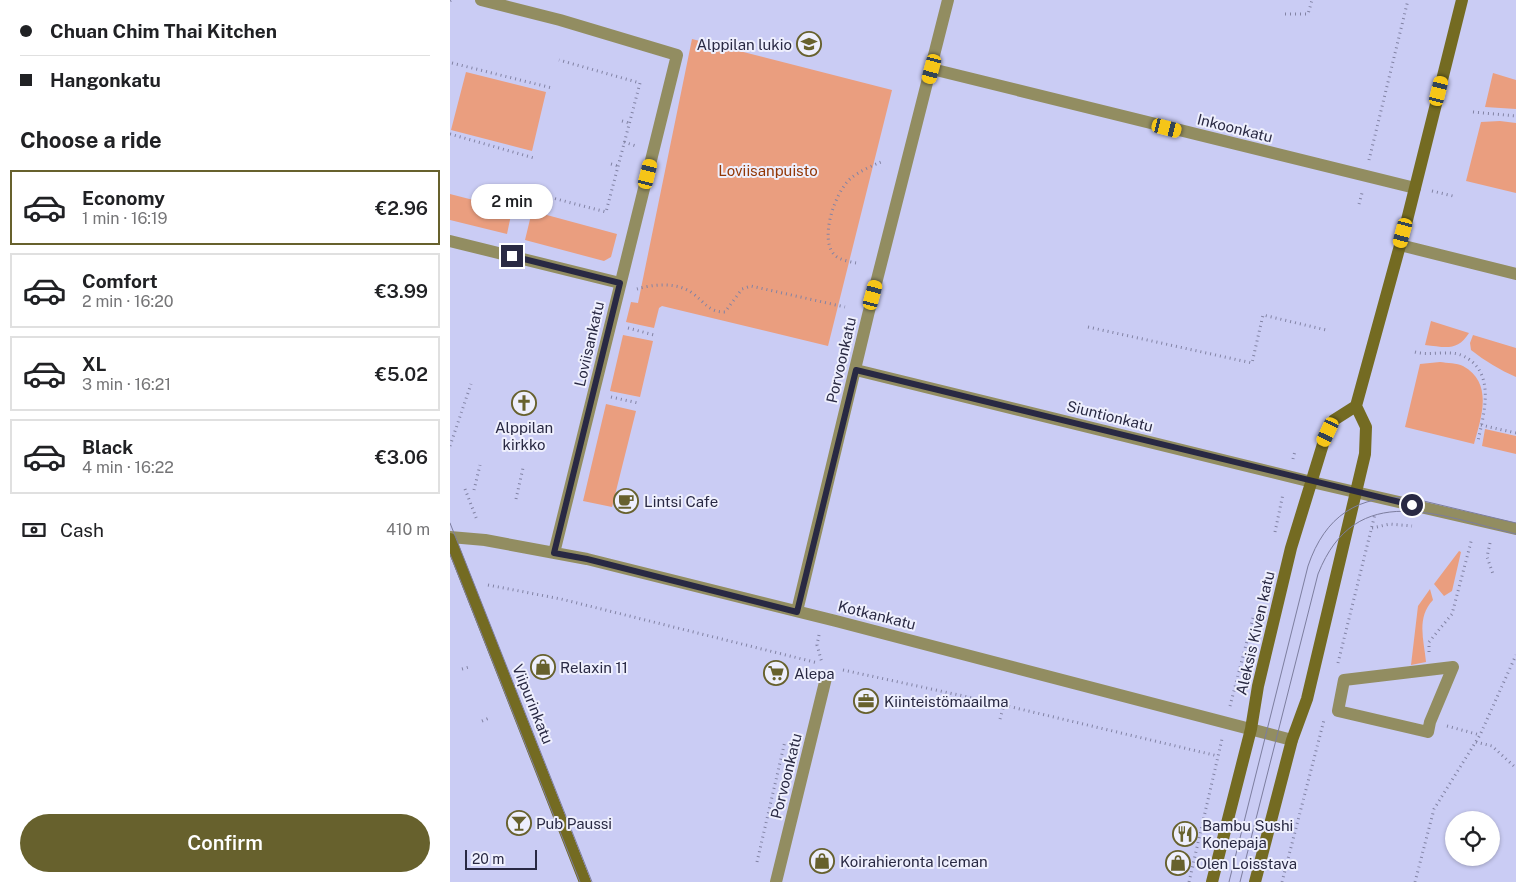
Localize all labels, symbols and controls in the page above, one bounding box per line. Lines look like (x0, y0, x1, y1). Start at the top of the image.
text: Chuan Chim Thai Kitchen (50, 20, 277, 42)
school or university icon: Alppilan lukio (796, 31, 822, 57)
place label: Alppilan lukio (696, 36, 792, 53)
car (920, 53, 943, 85)
text: Hangonkatu (50, 69, 161, 91)
car (1428, 75, 1449, 107)
street label: Inkoonkatu (1195, 110, 1275, 146)
car (1150, 117, 1183, 139)
text: Choose a ride (20, 127, 162, 153)
car (637, 158, 658, 190)
park label: Loviisanpuisto (718, 162, 818, 179)
callout: 2 min (471, 184, 553, 218)
icon: car (22, 185, 67, 230)
text: Economy (82, 187, 165, 209)
text: 2 min (491, 192, 533, 211)
text: €2.96 (375, 197, 428, 219)
text: 1 min · 16:19 (82, 209, 167, 228)
car (1391, 217, 1414, 249)
route end (501, 245, 523, 267)
icon: car (22, 268, 67, 313)
text: Comfort (82, 270, 158, 292)
car (861, 279, 884, 311)
text: €3.99 (375, 280, 428, 302)
text: 2 min · 16:20 (82, 292, 174, 311)
street label: Loviisankatu (571, 300, 607, 388)
street label: Porvoonkatu (823, 315, 859, 405)
icon: car (22, 351, 67, 396)
text: XL (82, 353, 107, 375)
text: €5.02 (375, 363, 428, 385)
text: 3 min · 16:21 (82, 375, 171, 394)
church icon: Alppilan kirkko (511, 390, 537, 416)
street label: Siuntionkatu (1065, 397, 1155, 435)
car (1314, 415, 1341, 449)
place label: Alppilan kirkko (495, 419, 553, 453)
icon: car (22, 434, 67, 479)
text: Black (82, 436, 133, 458)
text: €3.06 (375, 446, 428, 468)
text: 4 min · 16:22 (82, 458, 174, 477)
cafe icon: Lintsi Cafe (613, 488, 639, 514)
place label: Lintsi Cafe (644, 493, 718, 510)
route start (1401, 494, 1423, 516)
icon: cash (20, 516, 48, 544)
text: Cash (60, 519, 104, 541)
text: 410 m (386, 520, 430, 539)
street label: Aleksis Kiven katu (1232, 569, 1278, 697)
street label: Kotkankatu (836, 597, 918, 633)
shop icon: Relaxin 11 (530, 654, 556, 680)
place label: Relaxin 11 (560, 659, 628, 676)
supermarket icon: Alepa (763, 660, 789, 686)
street label: Viipurinkatu (509, 662, 557, 746)
place label: Alepa (794, 665, 834, 682)
office icon: Kiinteistömaailma (853, 688, 879, 714)
place label: Kiinteistömaailma (884, 693, 1009, 710)
street label: Porvoonkatu (767, 731, 805, 821)
bar icon: Pub Paussi (506, 810, 532, 836)
map controls (1445, 811, 1500, 866)
button: locate (1445, 811, 1500, 866)
button: Confirm (20, 814, 430, 872)
place label: Pub Paussi (536, 815, 612, 832)
place label: Bambu Sushi Konepaja (1202, 817, 1293, 851)
restaurant icon: Bambu Sushi Konepaja (1172, 821, 1198, 847)
scale bar (465, 847, 538, 870)
shop icon: Koirahieronta Iceman (809, 848, 835, 874)
shop icon: Olen Loisstava (1165, 850, 1191, 876)
text: 20 m (472, 851, 504, 867)
place label: Koirahieronta Iceman (840, 853, 988, 870)
place label: Olen Loisstava (1196, 855, 1297, 872)

